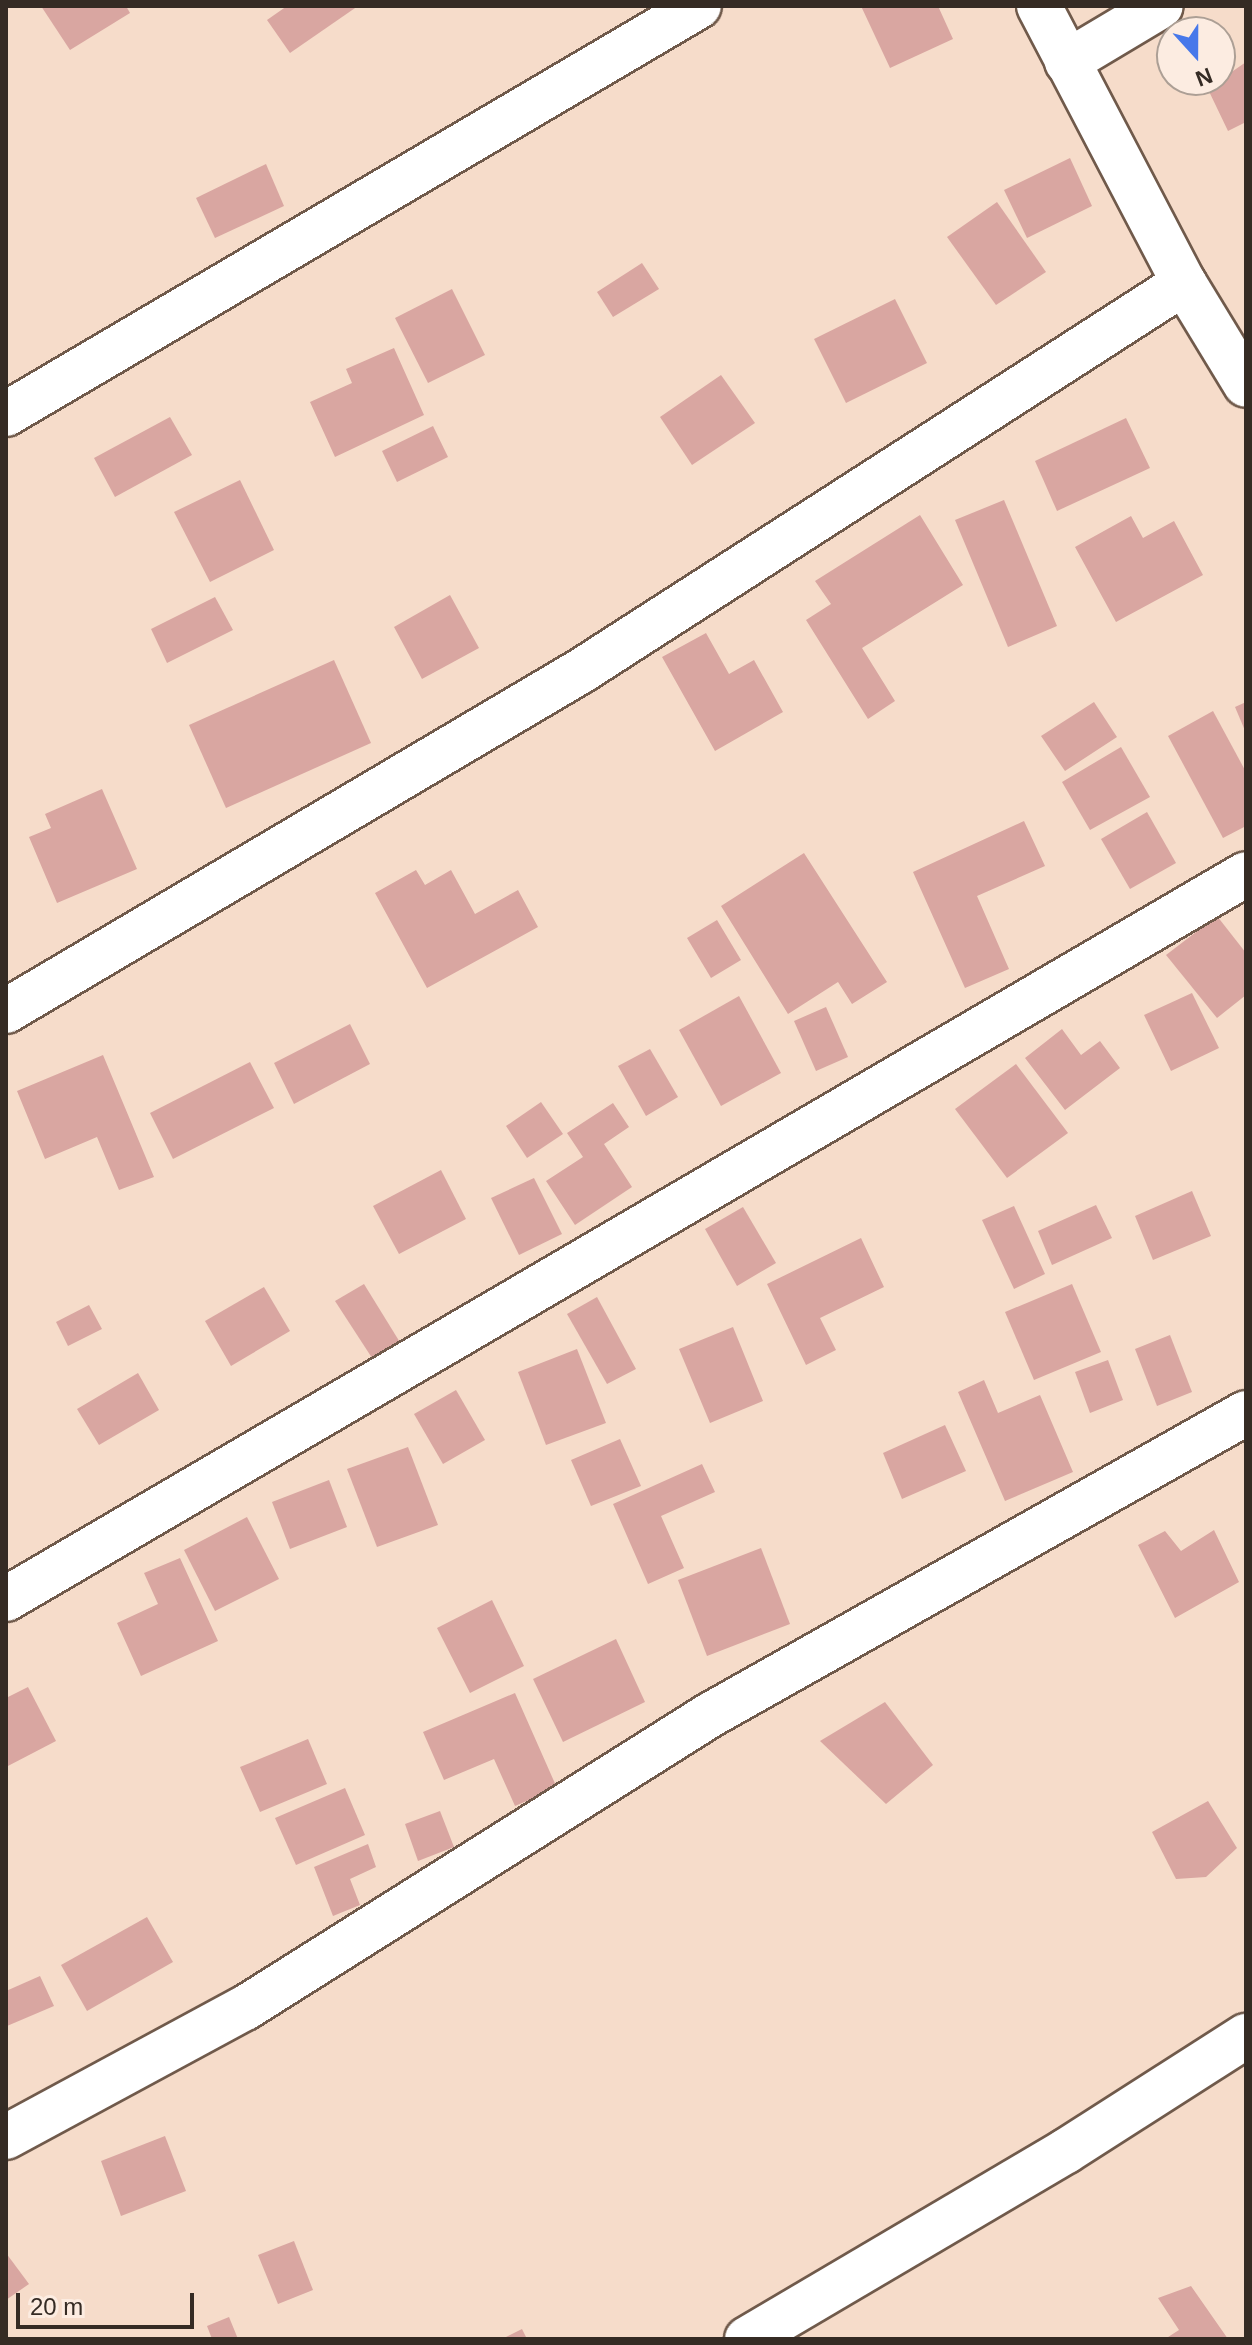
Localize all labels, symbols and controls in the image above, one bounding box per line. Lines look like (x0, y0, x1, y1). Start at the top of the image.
north arrow (1156, 16, 1236, 96)
text: N (1192, 62, 1216, 92)
scale bar (20, 2277, 198, 2327)
text: 20 m (30, 2293, 83, 2320)

